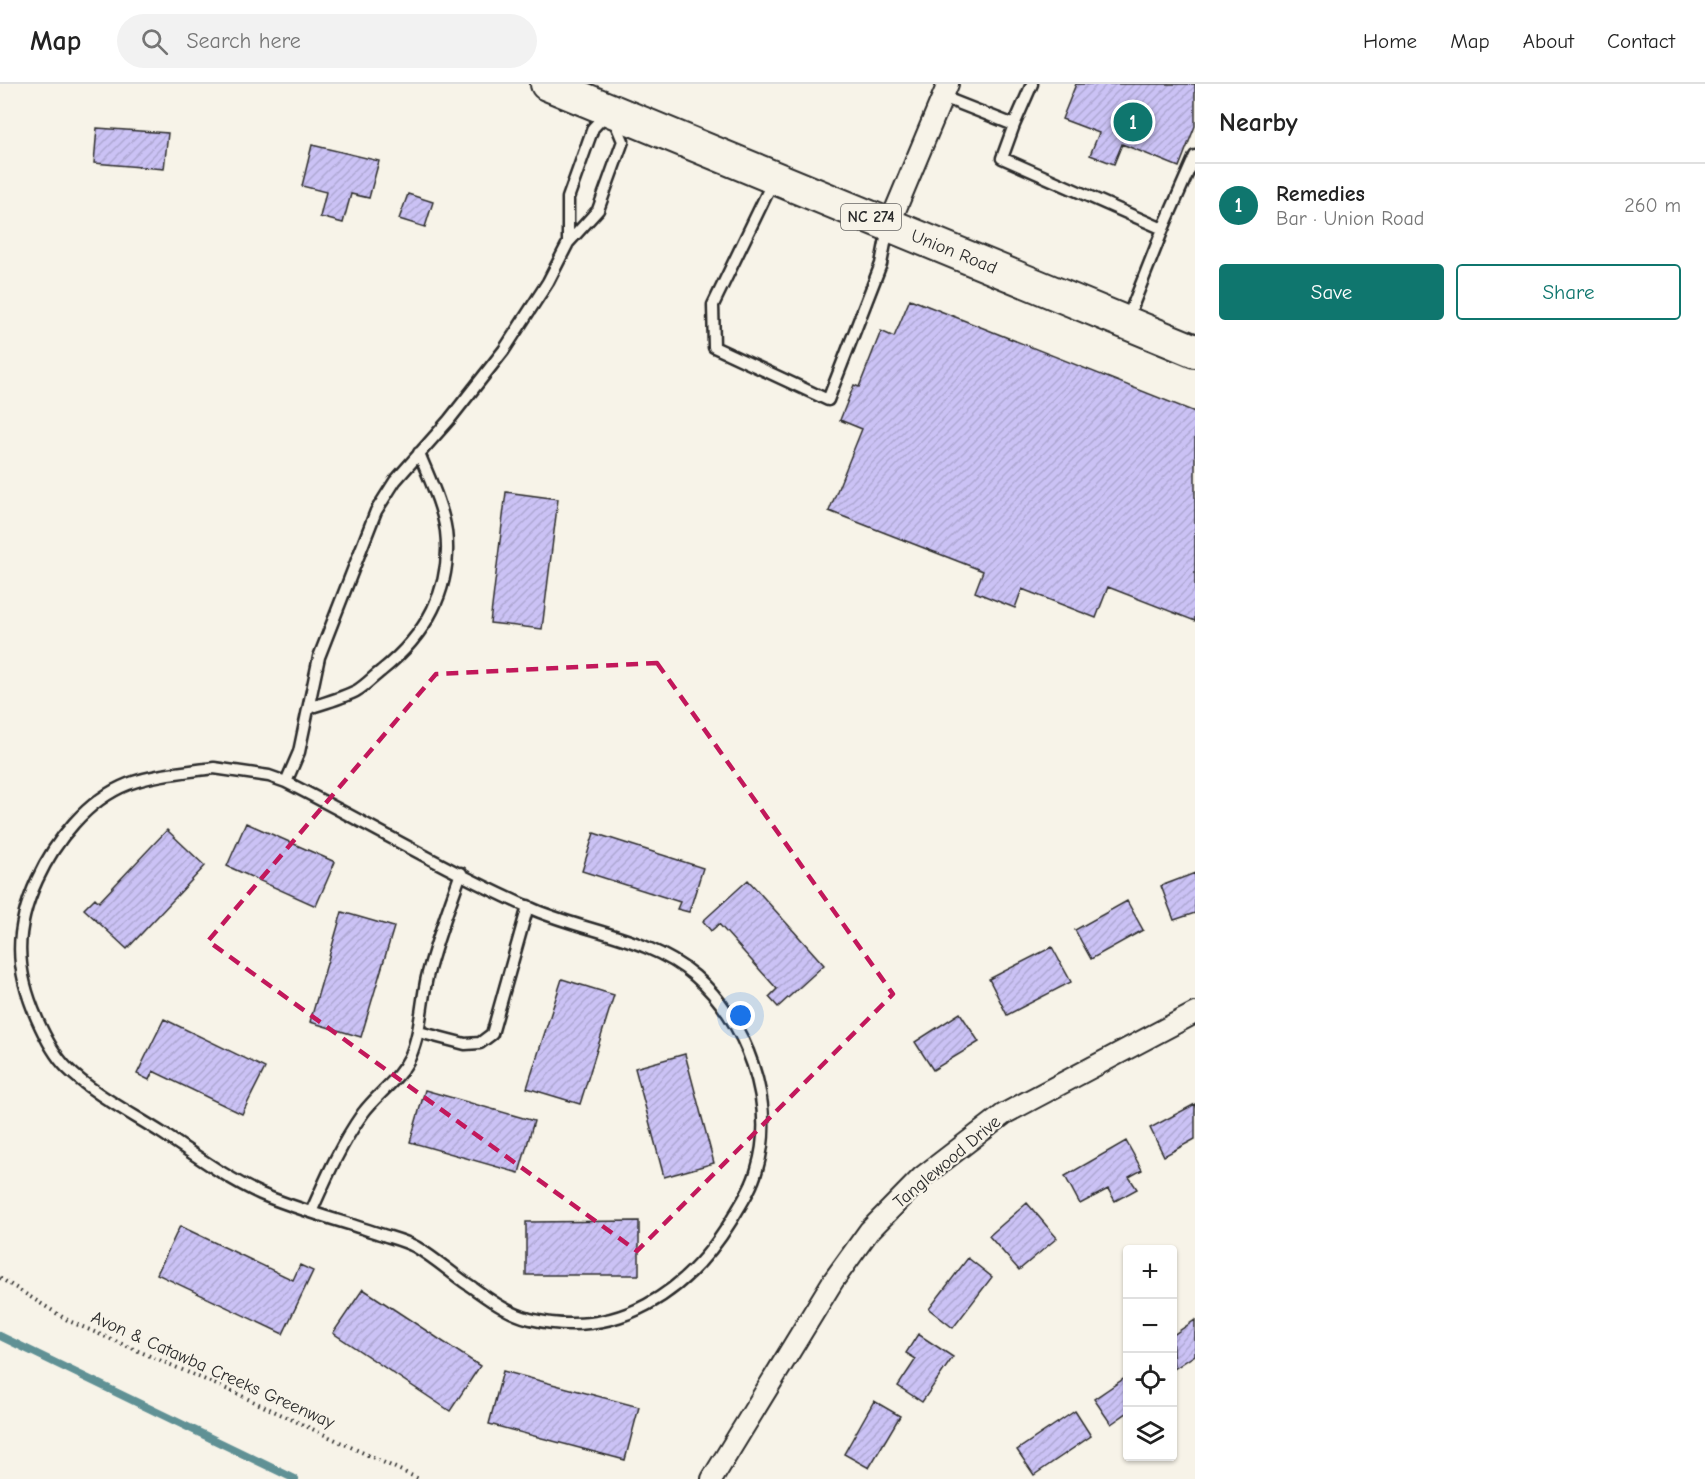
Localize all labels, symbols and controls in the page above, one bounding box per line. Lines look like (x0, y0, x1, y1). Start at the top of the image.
search box (117, 14, 537, 68)
text: Map (30, 25, 81, 57)
icon: search (138, 25, 171, 58)
text: Search here (186, 28, 301, 54)
text: Home (1363, 29, 1417, 53)
text: Map (1450, 29, 1490, 53)
text: About (1523, 29, 1574, 53)
text: Contact (1607, 29, 1675, 53)
pin: 1 (1114, 99, 1152, 144)
text: Nearby (1219, 108, 1298, 138)
text: Remedies (1276, 181, 1365, 207)
text: 1 (1235, 194, 1242, 217)
text: 260 m (1624, 194, 1681, 217)
road number: NC 274 (841, 204, 901, 230)
text: Bar · Union Road (1276, 207, 1424, 230)
street label: Union Road (908, 225, 1000, 279)
button: Save (1219, 264, 1444, 320)
button: Share (1456, 264, 1681, 320)
your location (726, 1001, 755, 1030)
street label: Tanglewood Drive (889, 1111, 1005, 1213)
map controls (1123, 1245, 1177, 1461)
button: + (1123, 1245, 1177, 1299)
button: − (1123, 1299, 1177, 1353)
street label: Avon & Catawba Creeks Greenway (88, 1307, 339, 1434)
button: locate (1123, 1353, 1177, 1407)
button: layers (1123, 1407, 1177, 1461)

